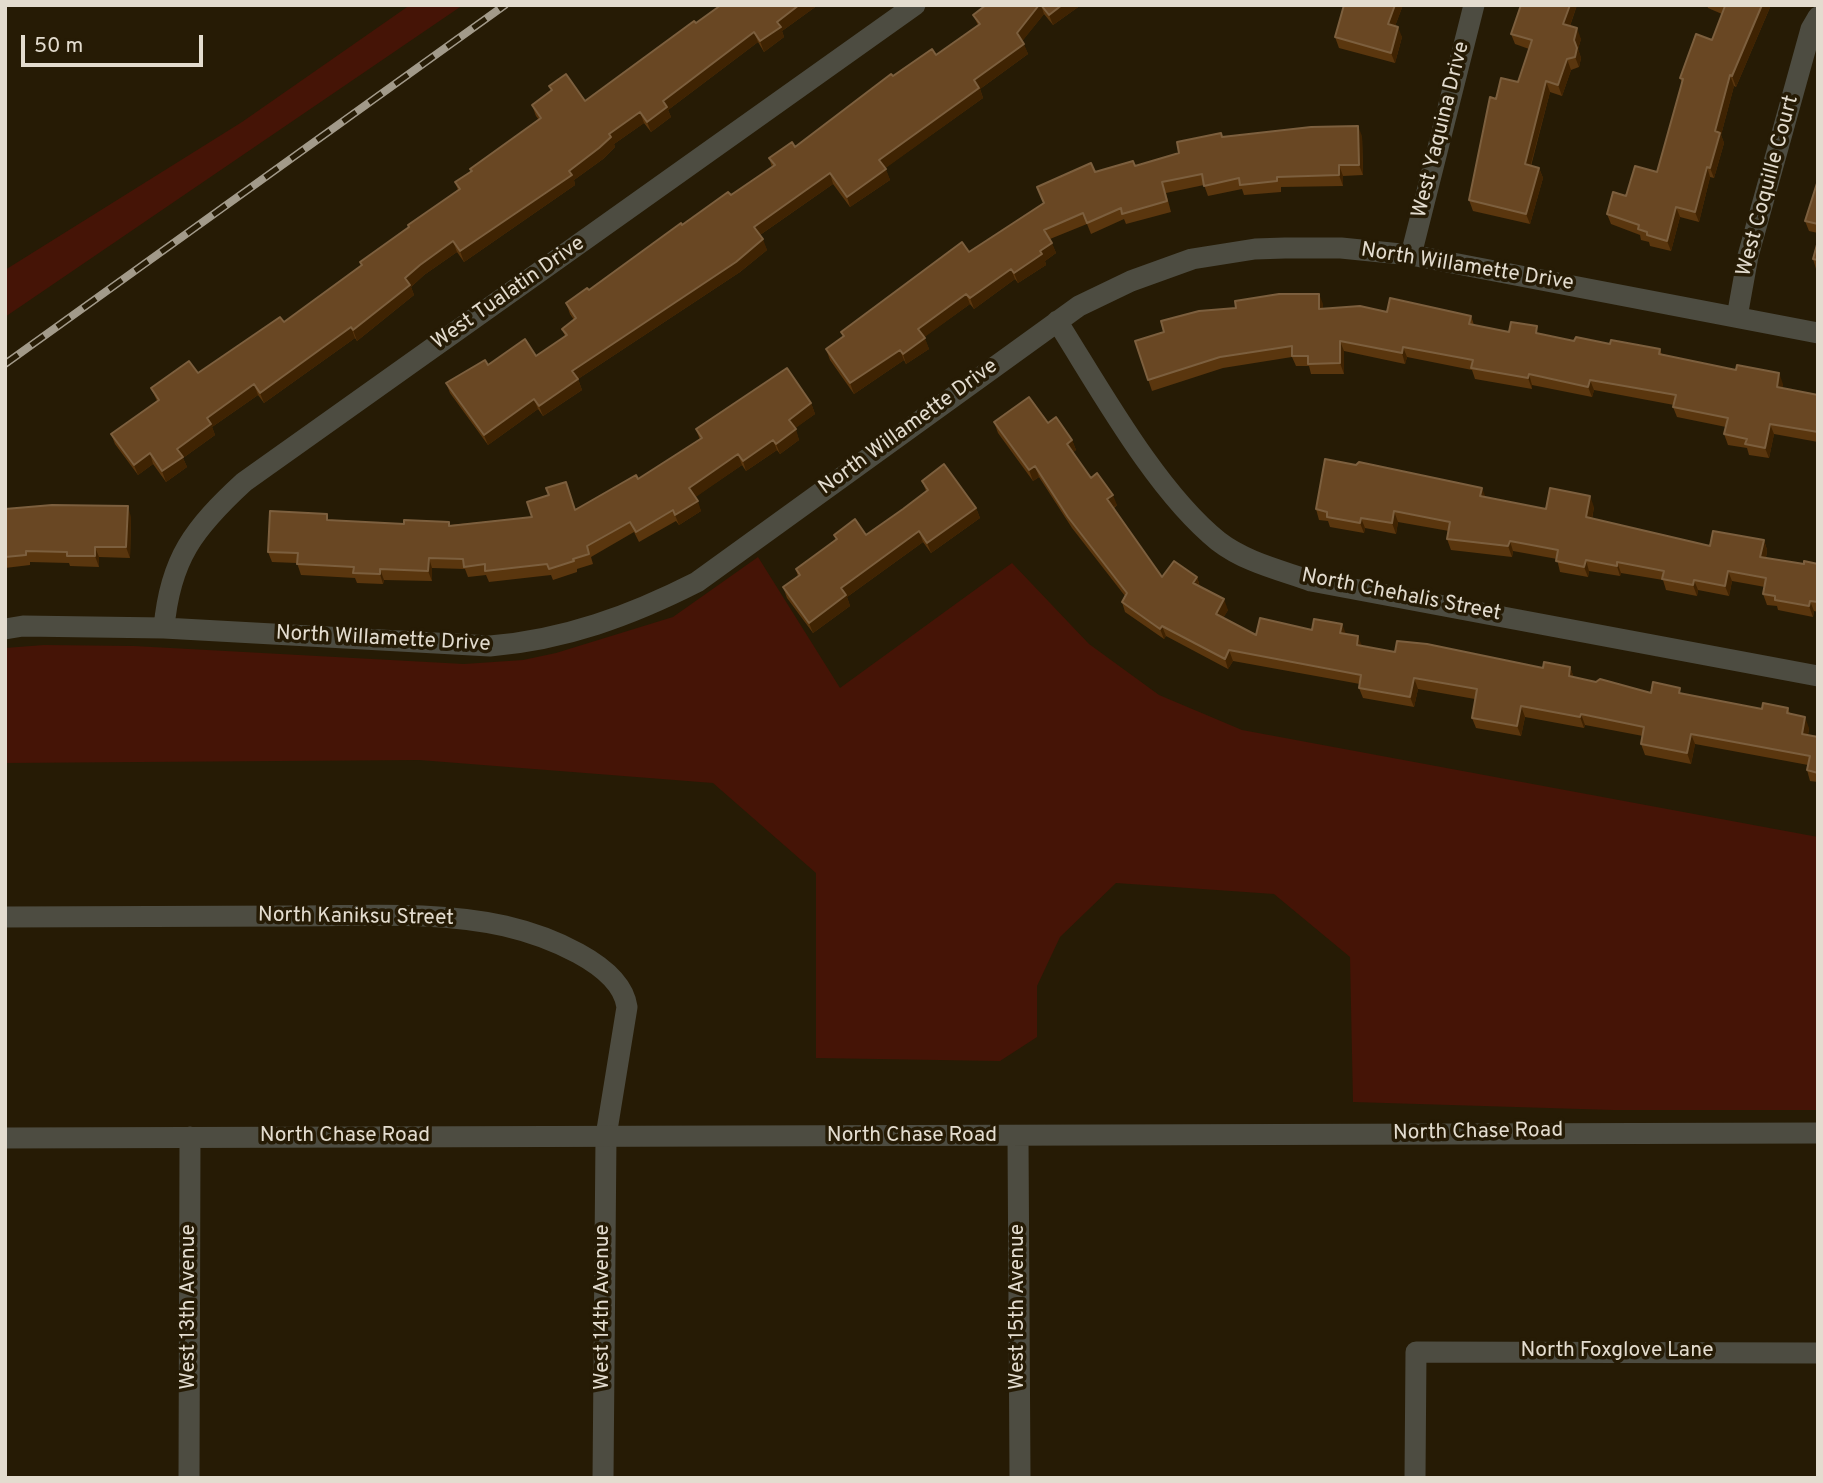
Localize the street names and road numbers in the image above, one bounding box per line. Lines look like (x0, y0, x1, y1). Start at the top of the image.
street label: West Yaquina Drive (1408, 39, 1476, 221)
street label: West Coquille Court (1733, 93, 1805, 279)
street label: West Tualatin Drive (428, 232, 590, 356)
street label: North Willamette Drive (1359, 239, 1575, 297)
street label: North Willamette Drive (815, 355, 1003, 501)
street label: North Chehalis Street (1299, 564, 1503, 628)
street label: North Willamette Drive (275, 622, 491, 658)
street label: North Kaniksu Street (258, 904, 454, 932)
street label: North Chase Road (1393, 1119, 1563, 1147)
street label: North Chase Road (260, 1124, 430, 1150)
street label: North Chase Road (827, 1124, 997, 1150)
street label: West 13th Avenue (177, 1224, 203, 1390)
street label: West 14th Avenue (591, 1224, 617, 1390)
street label: West 15th Avenue (1006, 1224, 1032, 1390)
street label: North Foxglove Lane (1520, 1339, 1714, 1365)

